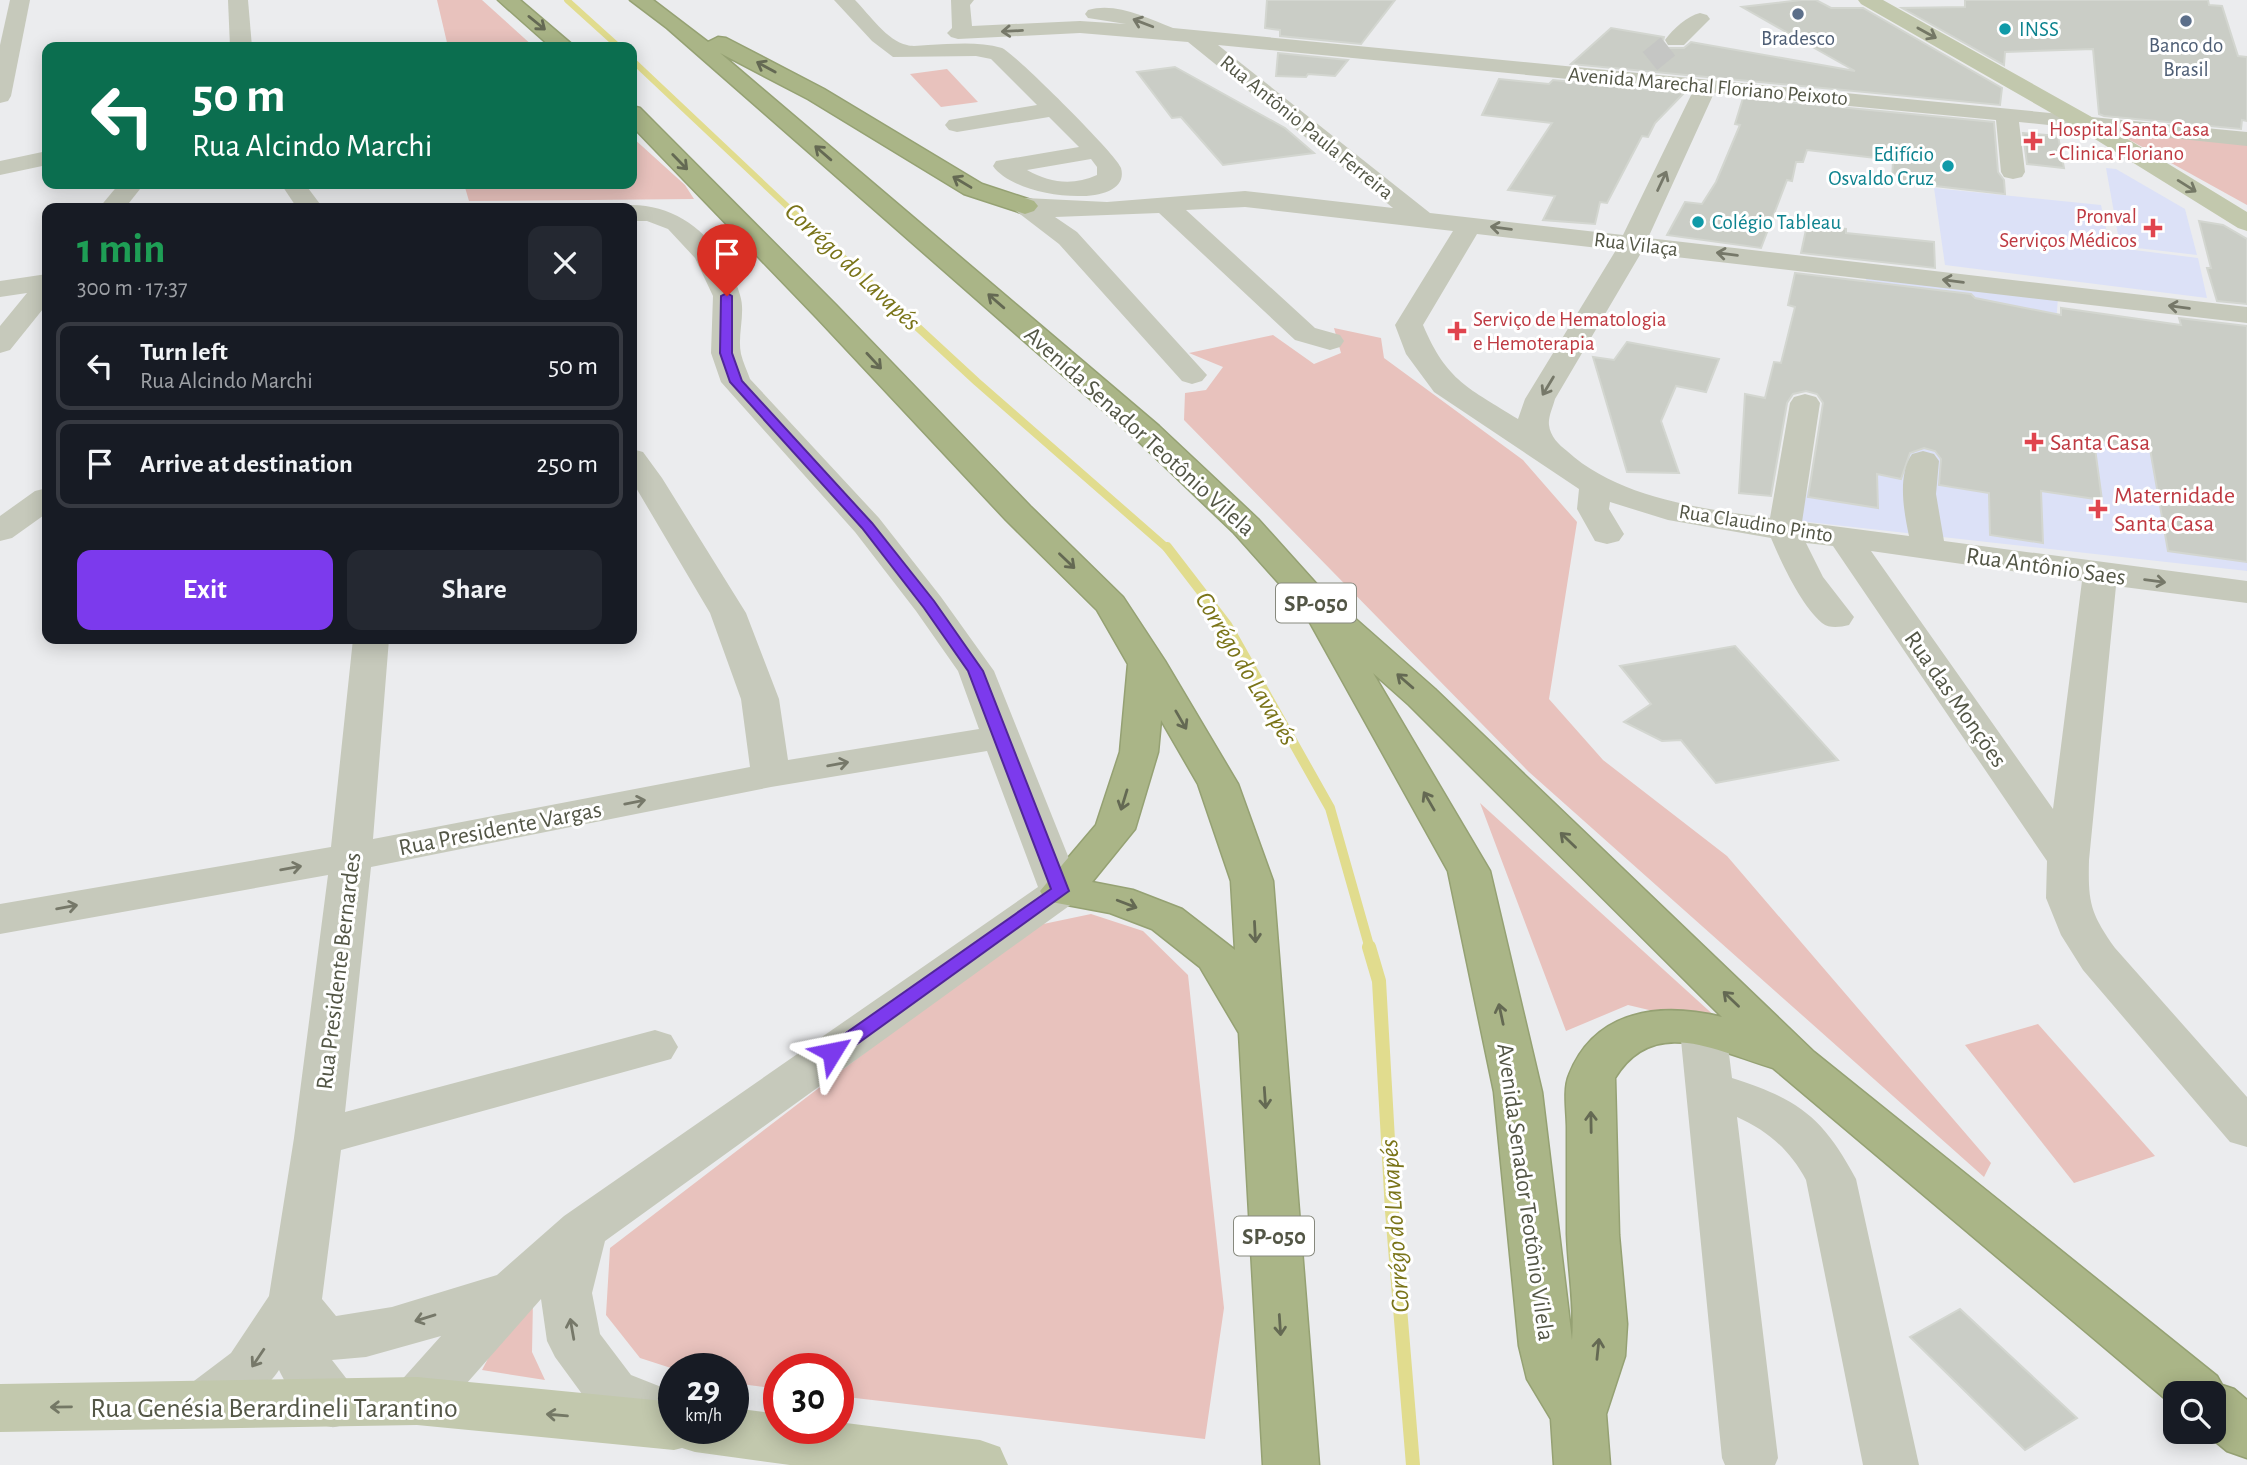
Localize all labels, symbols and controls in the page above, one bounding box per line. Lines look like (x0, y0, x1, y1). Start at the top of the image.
marker: Bradesco (1790, 6, 1806, 22)
marker: Banco do Brasil (2178, 13, 2194, 29)
one-way arrow (527, 15, 545, 31)
one-way arrow (1133, 16, 1155, 28)
place label: INSS (2019, 19, 2059, 40)
marker: INSS (1997, 21, 2013, 37)
one-way arrow (1001, 24, 1024, 37)
one-way arrow (1917, 26, 1937, 40)
place label: Bradesco (1761, 28, 1835, 49)
place label: Banco do Brasil (2149, 35, 2223, 80)
street label: Rua Antônio Paula Ferreira (1216, 51, 1397, 204)
one-way arrow (756, 59, 776, 73)
street label: Avenida Marechal Floriano Peixoto (1567, 64, 1849, 109)
icon: left (77, 70, 168, 161)
text: 50 m (192, 72, 286, 121)
place label: Hospital Santa Casa - Clinica Floriano (2049, 119, 2210, 164)
text: Rua Alcindo Marchi (192, 130, 432, 162)
marker: Hospital Santa Casa - Clinica Floriano (2023, 131, 2043, 151)
place label: Edifício Osvaldo Cruz (1828, 144, 1934, 189)
one-way arrow (815, 145, 833, 161)
one-way arrow (671, 153, 688, 170)
marker: Edifício Osvaldo Cruz (1940, 158, 1956, 174)
one-way arrow (1655, 171, 1669, 192)
one-way arrow (952, 175, 972, 189)
one-way arrow (2176, 180, 2196, 194)
water label: Corrégo do Lavapés (780, 198, 925, 336)
place label: Pronval Serviços Médicos (1999, 206, 2137, 251)
place label: Colégio Tableau (1712, 212, 1842, 233)
marker: Colégio Tableau (1690, 214, 1706, 230)
marker: Pronval Serviços Médicos (2143, 218, 2163, 238)
one-way arrow (1490, 222, 1513, 235)
pin (697, 224, 757, 296)
button: close (528, 226, 602, 300)
text: 1 min (77, 228, 166, 270)
street label: Rua Vilaça (1593, 229, 1679, 260)
icon: arrive (708, 235, 746, 273)
one-way arrow (1716, 248, 1739, 261)
one-way arrow (1942, 274, 1965, 287)
text: 300 m · 17:37 (77, 277, 188, 300)
one-way arrow (987, 293, 1005, 309)
one-way arrow (2168, 300, 2191, 313)
place label: Serviço de Hematologia e Hemoterapia (1473, 309, 1667, 354)
marker: Serviço de Hematologia e Hemoterapia (1447, 321, 1467, 341)
street label: Avenida Senador Teotônio Vilela (1020, 322, 1259, 541)
text: Turn left (140, 339, 228, 365)
icon: left (81, 347, 119, 385)
text: 50 m (548, 353, 598, 379)
one-way arrow (866, 353, 883, 370)
text: Rua Alcindo Marchi (140, 370, 313, 393)
one-way arrow (1541, 376, 1555, 396)
place label: Santa Casa (2050, 431, 2150, 455)
marker: Santa Casa (2024, 432, 2044, 452)
icon: arrive (81, 445, 119, 483)
text: Arrive at destination (140, 451, 353, 477)
text: 250 m (536, 451, 598, 477)
place label: Maternidade Santa Casa (2114, 484, 2235, 536)
marker: Maternidade Santa Casa (2088, 499, 2108, 519)
street label: Rua Claudino Pinto (1677, 501, 1834, 546)
street label: Rua Antônio Saes (1965, 544, 2127, 590)
button: Exit (77, 550, 333, 630)
button: Share (347, 550, 602, 630)
one-way arrow (1058, 552, 1075, 569)
one-way arrow (2143, 574, 2165, 587)
road number: SP-050 (1276, 583, 1356, 622)
water label: Corrégo do Lavapés (1190, 587, 1302, 750)
street label: Rua das Monções (1900, 627, 2011, 772)
one-way arrow (1397, 673, 1414, 690)
one-way arrow (1174, 710, 1188, 730)
one-way arrow (826, 757, 849, 770)
one-way arrow (1117, 789, 1129, 811)
one-way arrow (1422, 791, 1435, 812)
one-way arrow (623, 794, 646, 808)
street label: Rua Presidente Vargas (397, 798, 604, 860)
one-way arrow (1560, 831, 1577, 848)
street label: Rua Presidente Bernardes (313, 851, 365, 1091)
one-way arrow (279, 861, 302, 874)
one-way arrow (1116, 898, 1138, 911)
one-way arrow (55, 900, 78, 913)
one-way arrow (1248, 920, 1261, 943)
one-way arrow (1723, 990, 1740, 1007)
one-way arrow (1493, 1003, 1507, 1026)
position arrow (795, 1015, 869, 1089)
street label: Avenida Senador Teotônio Vilela (1492, 1042, 1558, 1342)
one-way arrow (1259, 1086, 1272, 1109)
one-way arrow (1584, 1111, 1598, 1134)
water label: Corrégo do Lavapés (1376, 1138, 1414, 1314)
road number: SP-050 (1234, 1217, 1314, 1256)
one-way arrow (414, 1312, 436, 1325)
one-way arrow (1274, 1313, 1287, 1336)
one-way arrow (565, 1318, 578, 1341)
one-way arrow (1591, 1338, 1604, 1361)
one-way arrow (250, 1348, 265, 1367)
speed limit sign: 30 (763, 1353, 854, 1444)
text: 29 (687, 1372, 720, 1407)
map controls (2163, 1381, 2226, 1444)
button: search (2163, 1381, 2226, 1444)
street label: Rua Genésia Berardineli Tarantino (90, 1395, 458, 1423)
one-way arrow (49, 1400, 72, 1414)
text: km/h (685, 1407, 722, 1425)
one-way arrow (546, 1408, 569, 1421)

